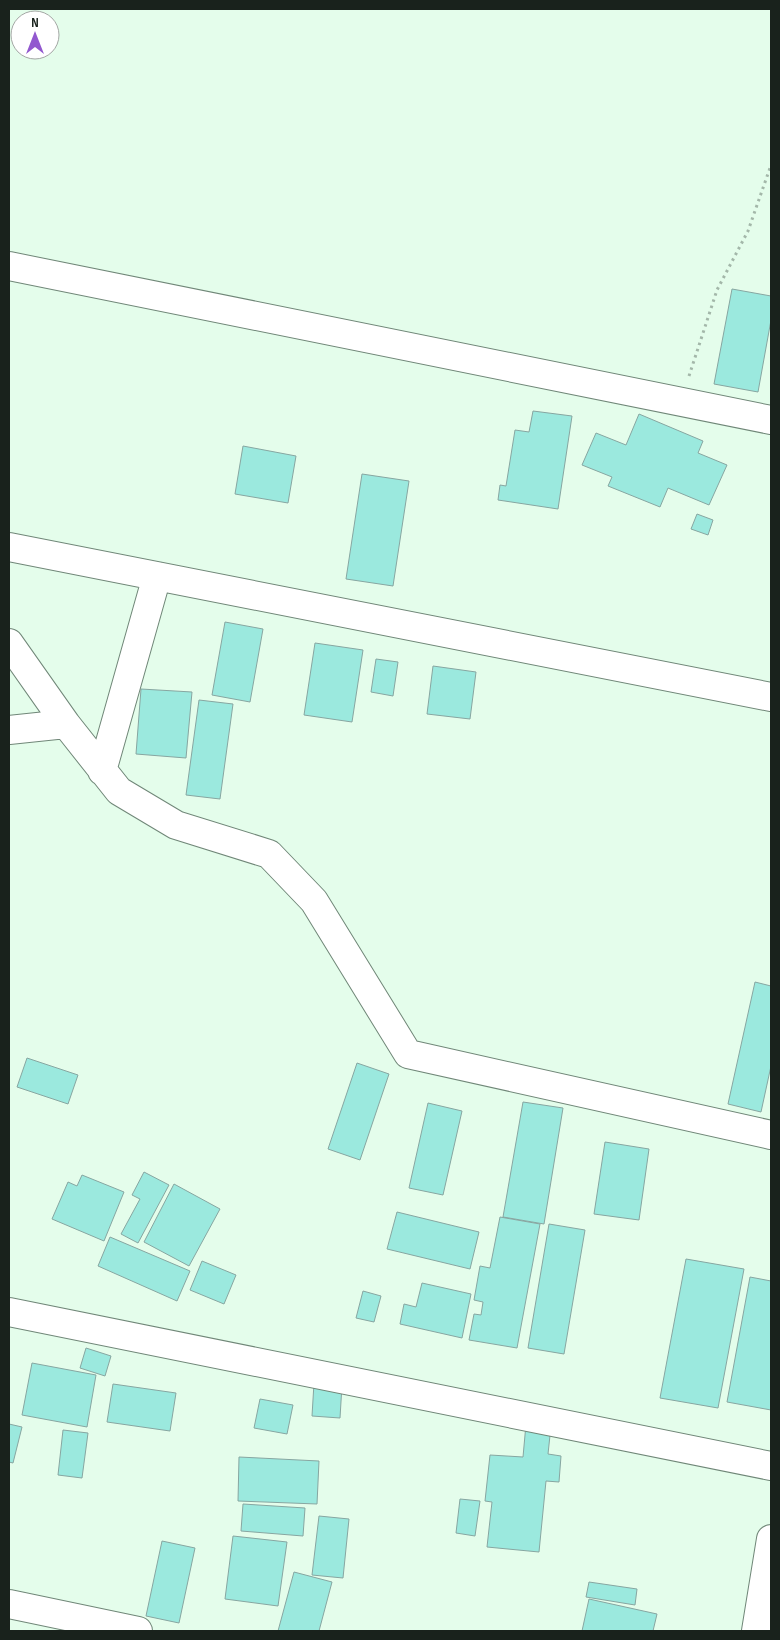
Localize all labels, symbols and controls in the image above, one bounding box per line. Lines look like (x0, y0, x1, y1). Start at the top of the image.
north arrow (10, 10, 60, 60)
text: N (31, 14, 39, 31)

